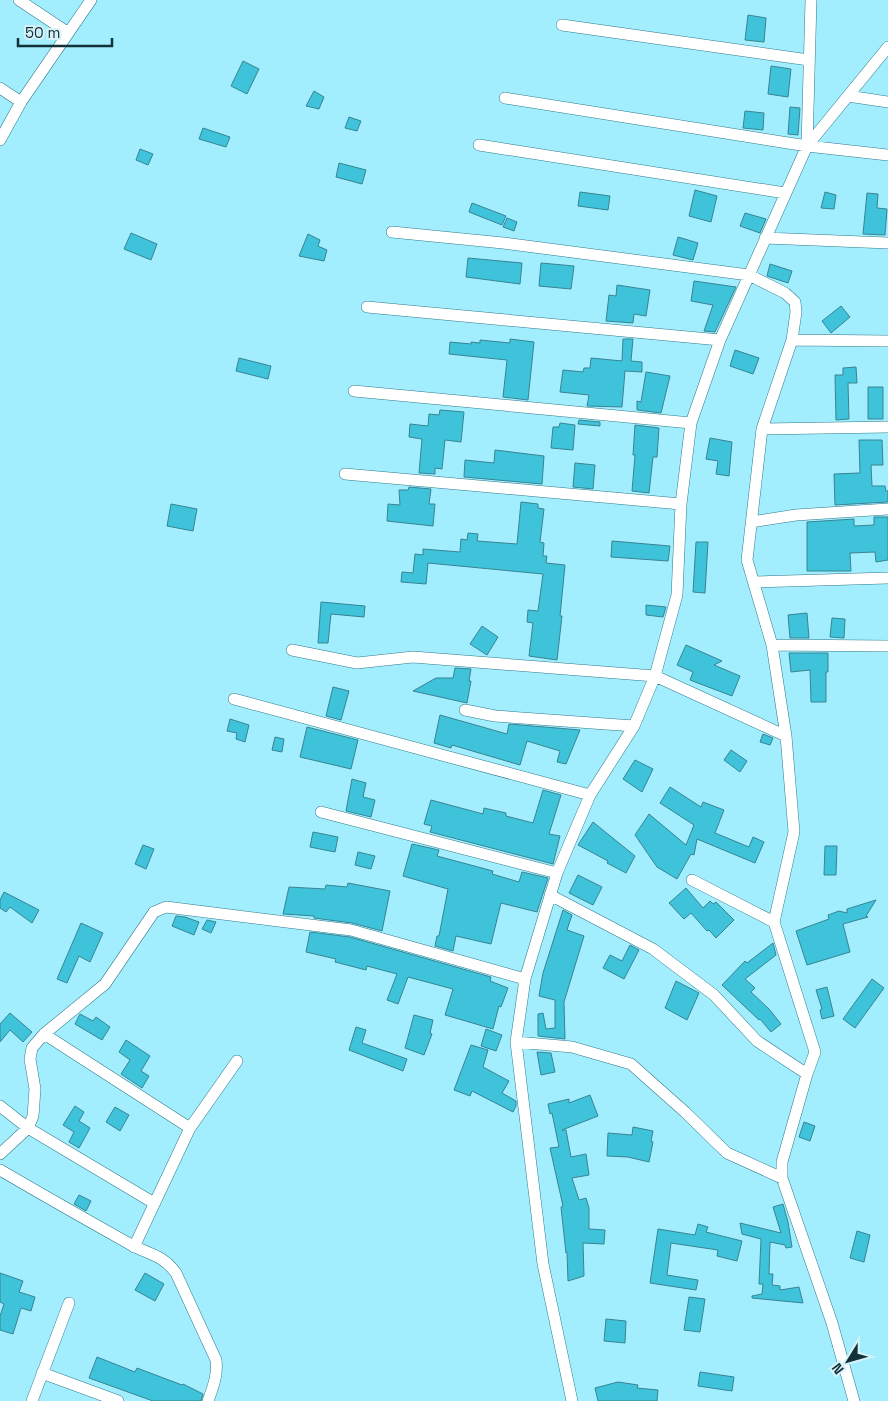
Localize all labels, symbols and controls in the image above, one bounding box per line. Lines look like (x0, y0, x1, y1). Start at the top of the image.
scale bar (18, 15, 111, 47)
text: 50 m (25, 23, 60, 42)
north arrow (823, 1336, 873, 1386)
text: N (828, 1360, 848, 1378)

